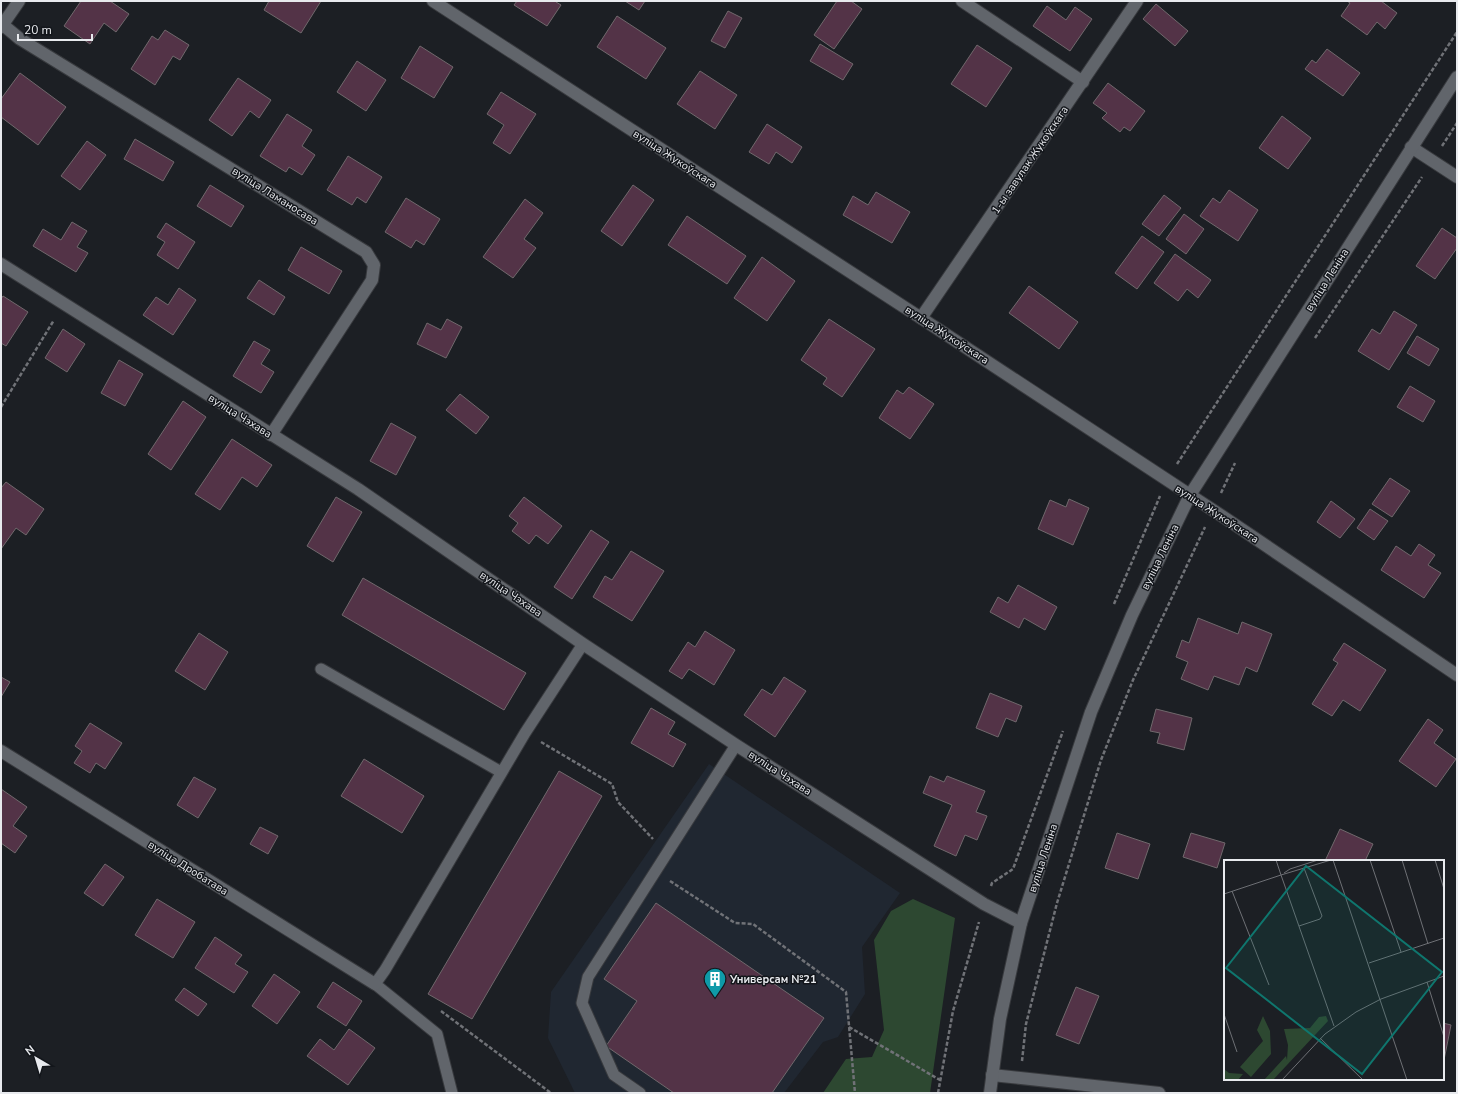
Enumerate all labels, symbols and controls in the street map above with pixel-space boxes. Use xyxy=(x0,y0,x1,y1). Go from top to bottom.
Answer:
scale bar xyxy=(18,16,92,42)
text: 20 m xyxy=(24,22,52,38)
street label: 1-ы завулак Жукоўскага xyxy=(988,103,1072,217)
street label: вуліца Жукоўскага xyxy=(630,126,720,192)
street label: вуліца Ламаносава xyxy=(229,163,321,229)
street label: вуліца Леніна xyxy=(1302,246,1352,314)
street label: вуліца Жукоўскага xyxy=(902,302,992,368)
street label: вуліца Чэхава xyxy=(205,391,275,442)
street label: вуліца Жукоўскага xyxy=(1172,481,1262,547)
street label: вуліца Леніна xyxy=(1138,522,1182,592)
street label: вуліца Чэхава xyxy=(477,568,545,620)
street label: вуліца Чэхава xyxy=(746,747,814,799)
street label: вуліца Леніна xyxy=(1025,822,1061,894)
street label: вуліца Дробатава xyxy=(145,837,231,899)
inset map xyxy=(1224,860,1444,1080)
building icon: Универсам №21 xyxy=(702,966,728,999)
place label: Универсам №21 xyxy=(729,972,817,987)
north arrow xyxy=(16,1038,56,1078)
text: N xyxy=(22,1042,38,1059)

